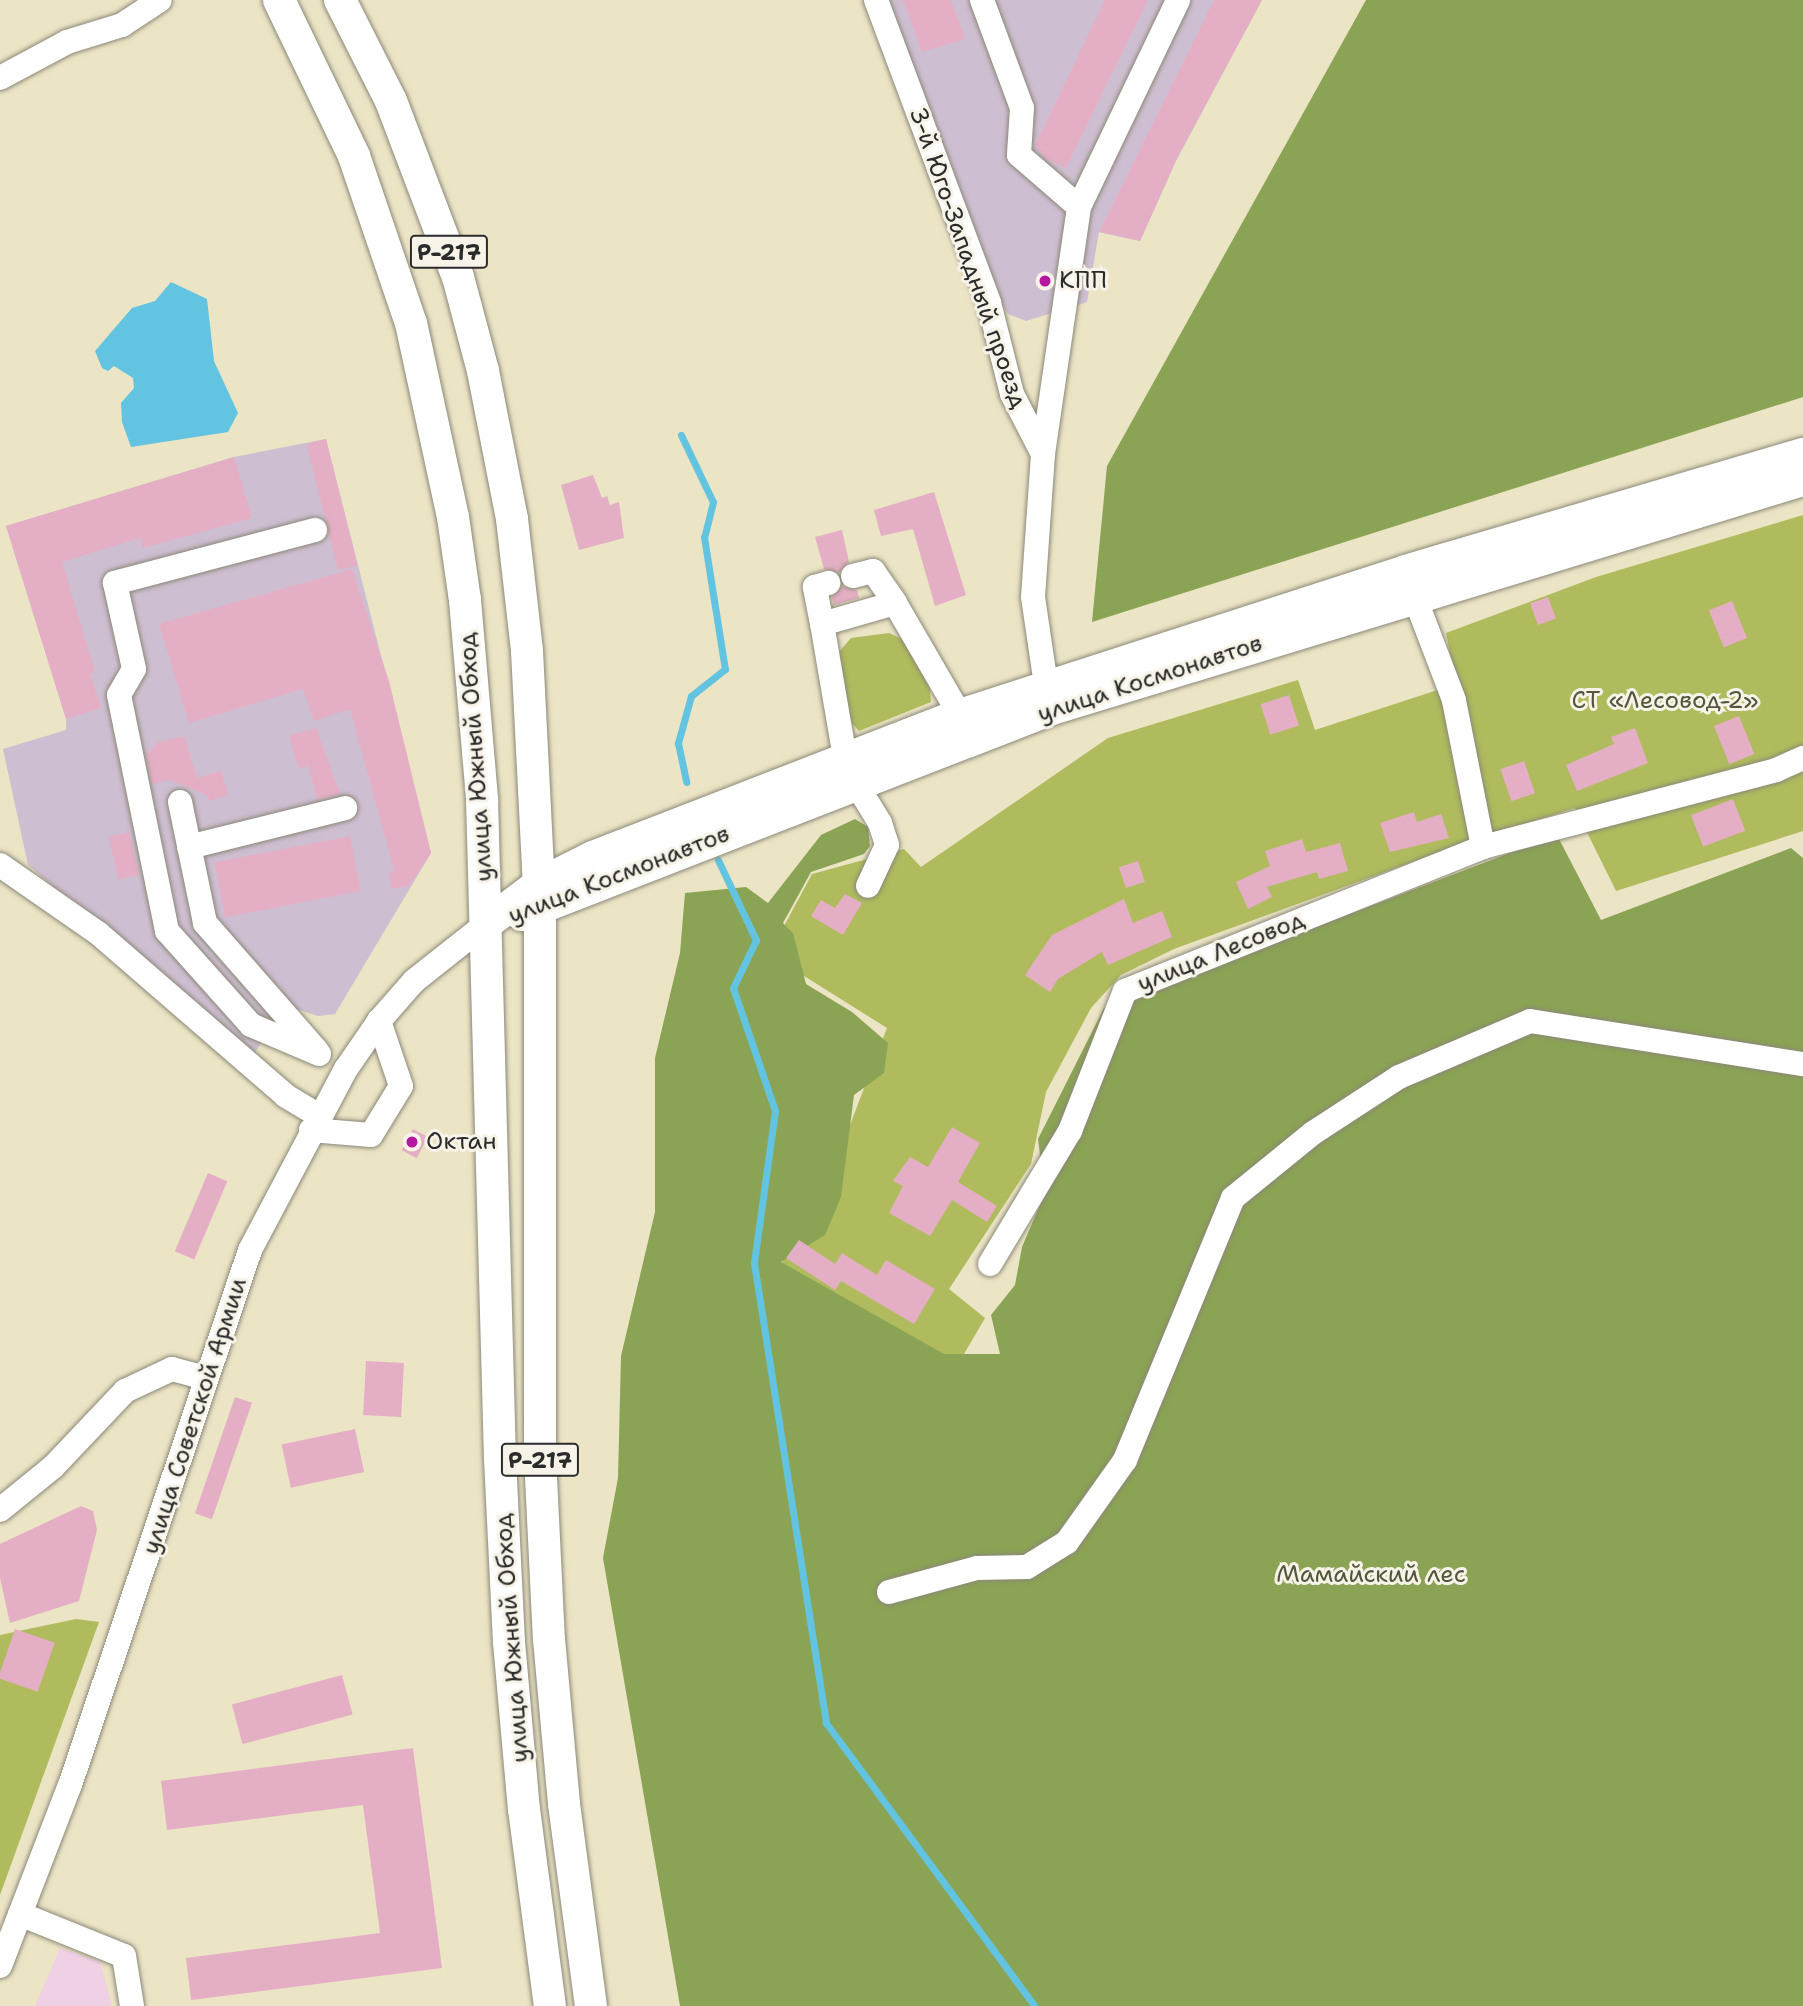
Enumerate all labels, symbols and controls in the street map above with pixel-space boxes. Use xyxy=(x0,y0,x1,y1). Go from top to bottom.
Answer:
street label: 3-й Юго-Западный проезд xyxy=(903,103,1033,413)
road number: Р-217 xyxy=(409,232,489,272)
place label: КПП xyxy=(1059,267,1107,295)
marker: КПП xyxy=(1037,273,1053,289)
street label: улица Космонавтов xyxy=(1034,629,1266,729)
street label: улица Южный Обход xyxy=(453,631,499,883)
park label: СТ «Лесовод-2» xyxy=(1571,687,1759,715)
street label: улица Космонавтов xyxy=(504,820,734,930)
street label: улица Лесовод xyxy=(1133,905,1309,999)
place label: Октан xyxy=(426,1128,496,1156)
marker: Октан xyxy=(404,1134,420,1150)
street label: улица Советской Армии xyxy=(137,1274,253,1558)
road number: Р-217 xyxy=(500,1441,580,1480)
street label: улица Южный Обход xyxy=(489,1512,535,1764)
park label: Мамайский лес xyxy=(1276,1561,1466,1589)

